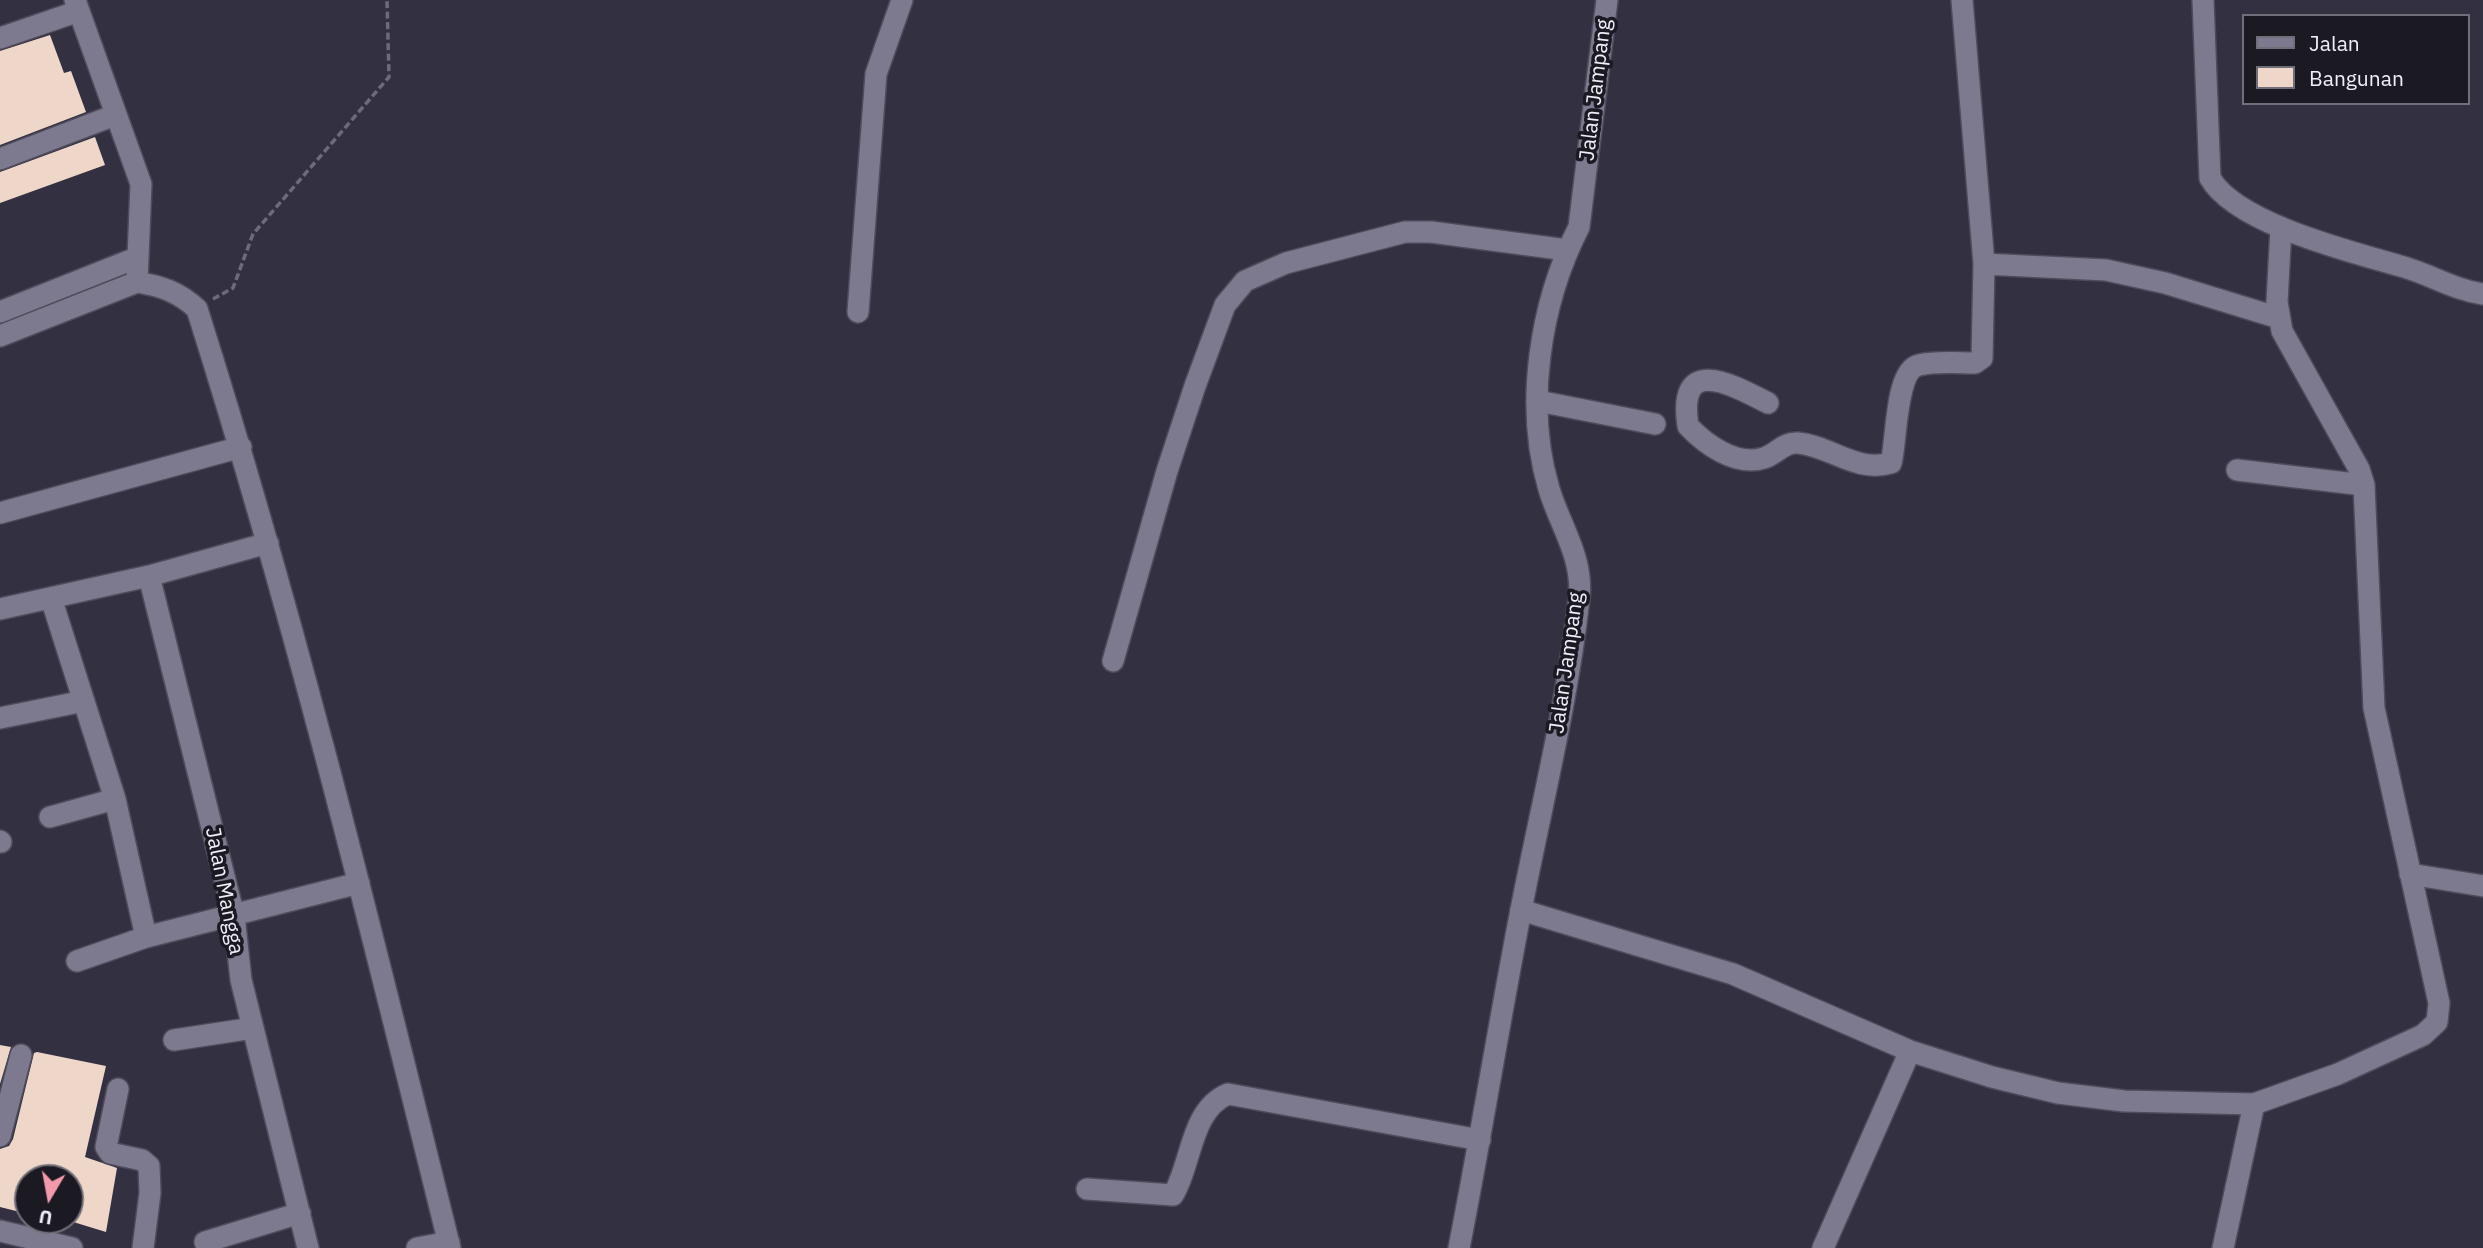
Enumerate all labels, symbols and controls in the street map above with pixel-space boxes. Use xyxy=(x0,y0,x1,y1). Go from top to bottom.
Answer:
legend xyxy=(2242,14,2469,105)
street label: Jalan Jampang xyxy=(1575,18,1617,162)
text: Jalan xyxy=(2309,29,2360,57)
text: Bangunan xyxy=(2309,64,2404,92)
street label: Jalan Jampang xyxy=(1545,591,1589,735)
street label: Jalan Mangga xyxy=(199,825,249,957)
north arrow xyxy=(14,1164,84,1234)
text: U xyxy=(37,1205,54,1231)

